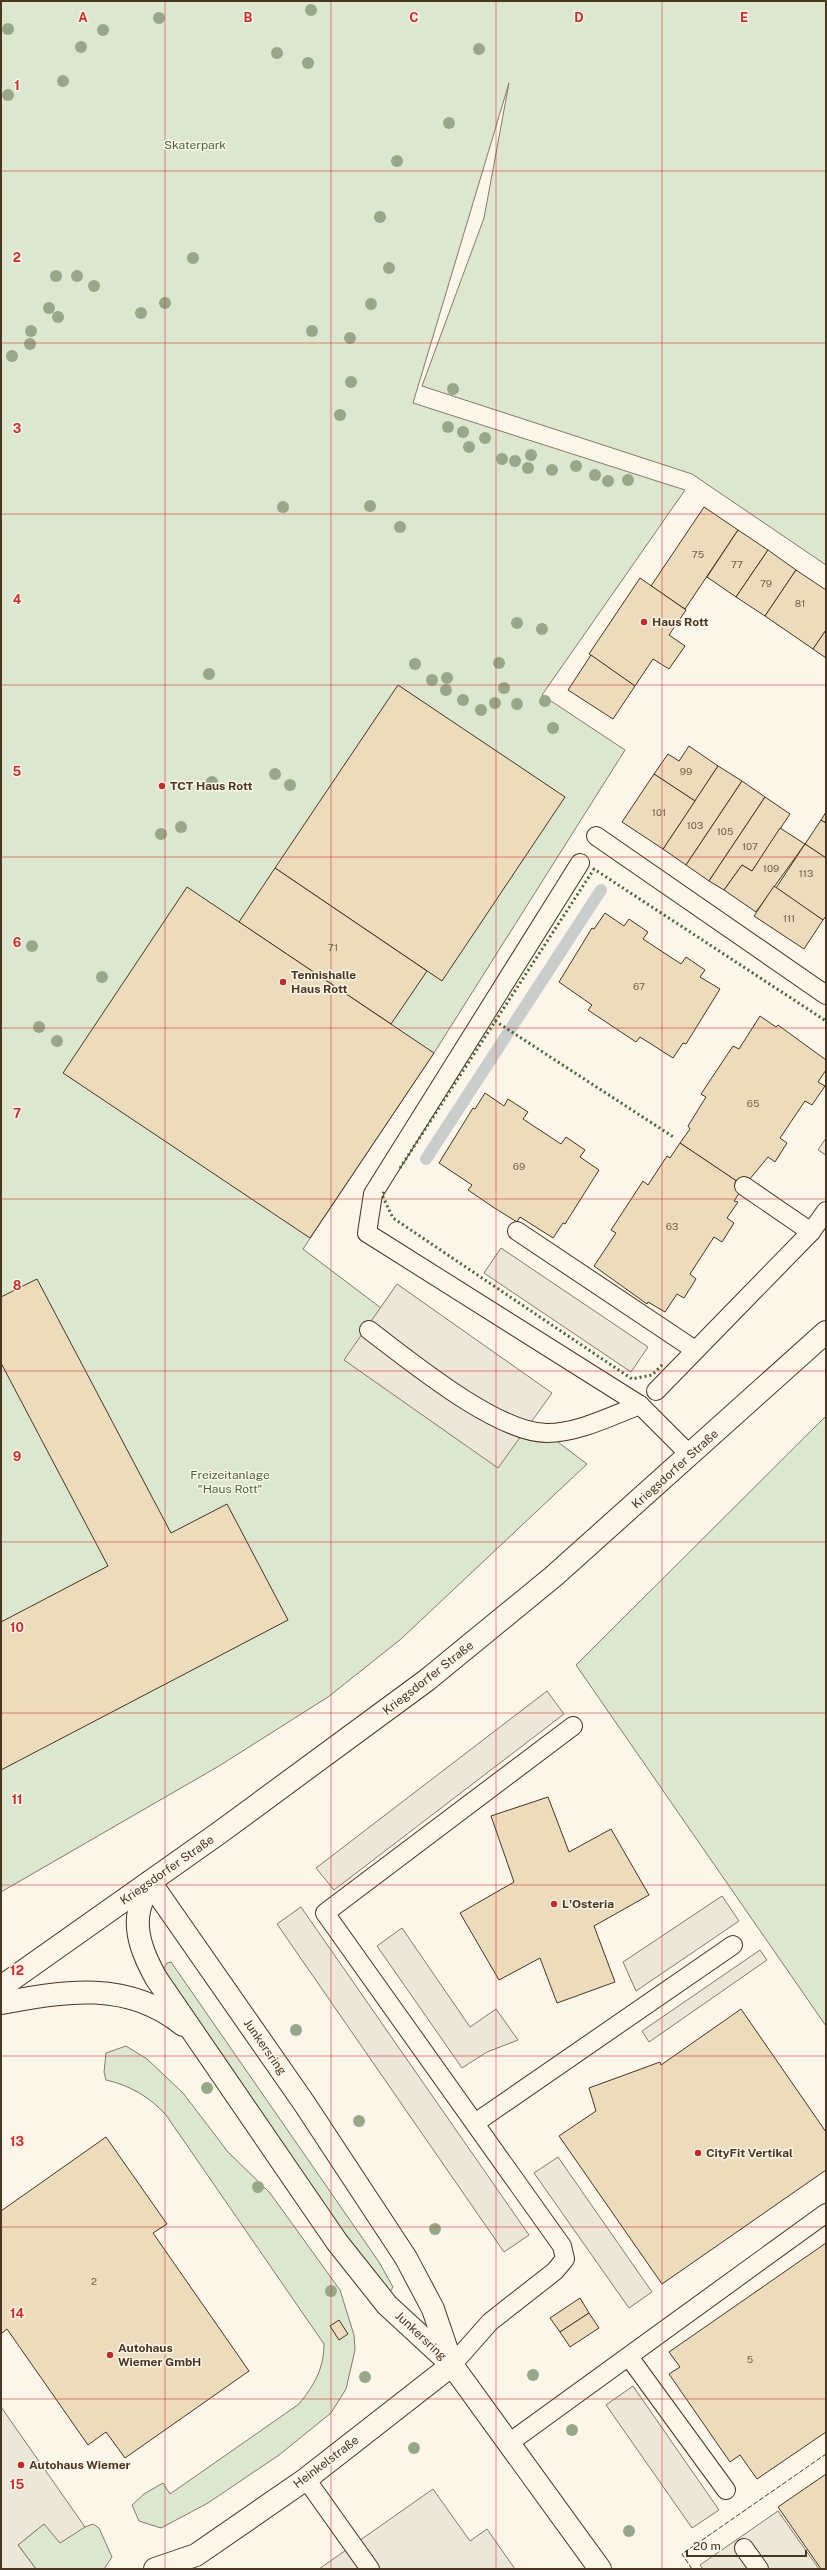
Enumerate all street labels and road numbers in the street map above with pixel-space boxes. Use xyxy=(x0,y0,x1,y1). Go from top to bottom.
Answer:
street label: Kriegsdorfer Straße xyxy=(629,1426,721,1511)
street label: Kriegsdorfer Straße xyxy=(380,1638,476,1718)
street label: Kriegsdorfer Straße xyxy=(117,1832,217,1908)
street label: Junkersring xyxy=(241,2016,289,2078)
street label: Junkersring xyxy=(393,2309,449,2363)
street label: Heinkelstraße xyxy=(291,2433,362,2491)

